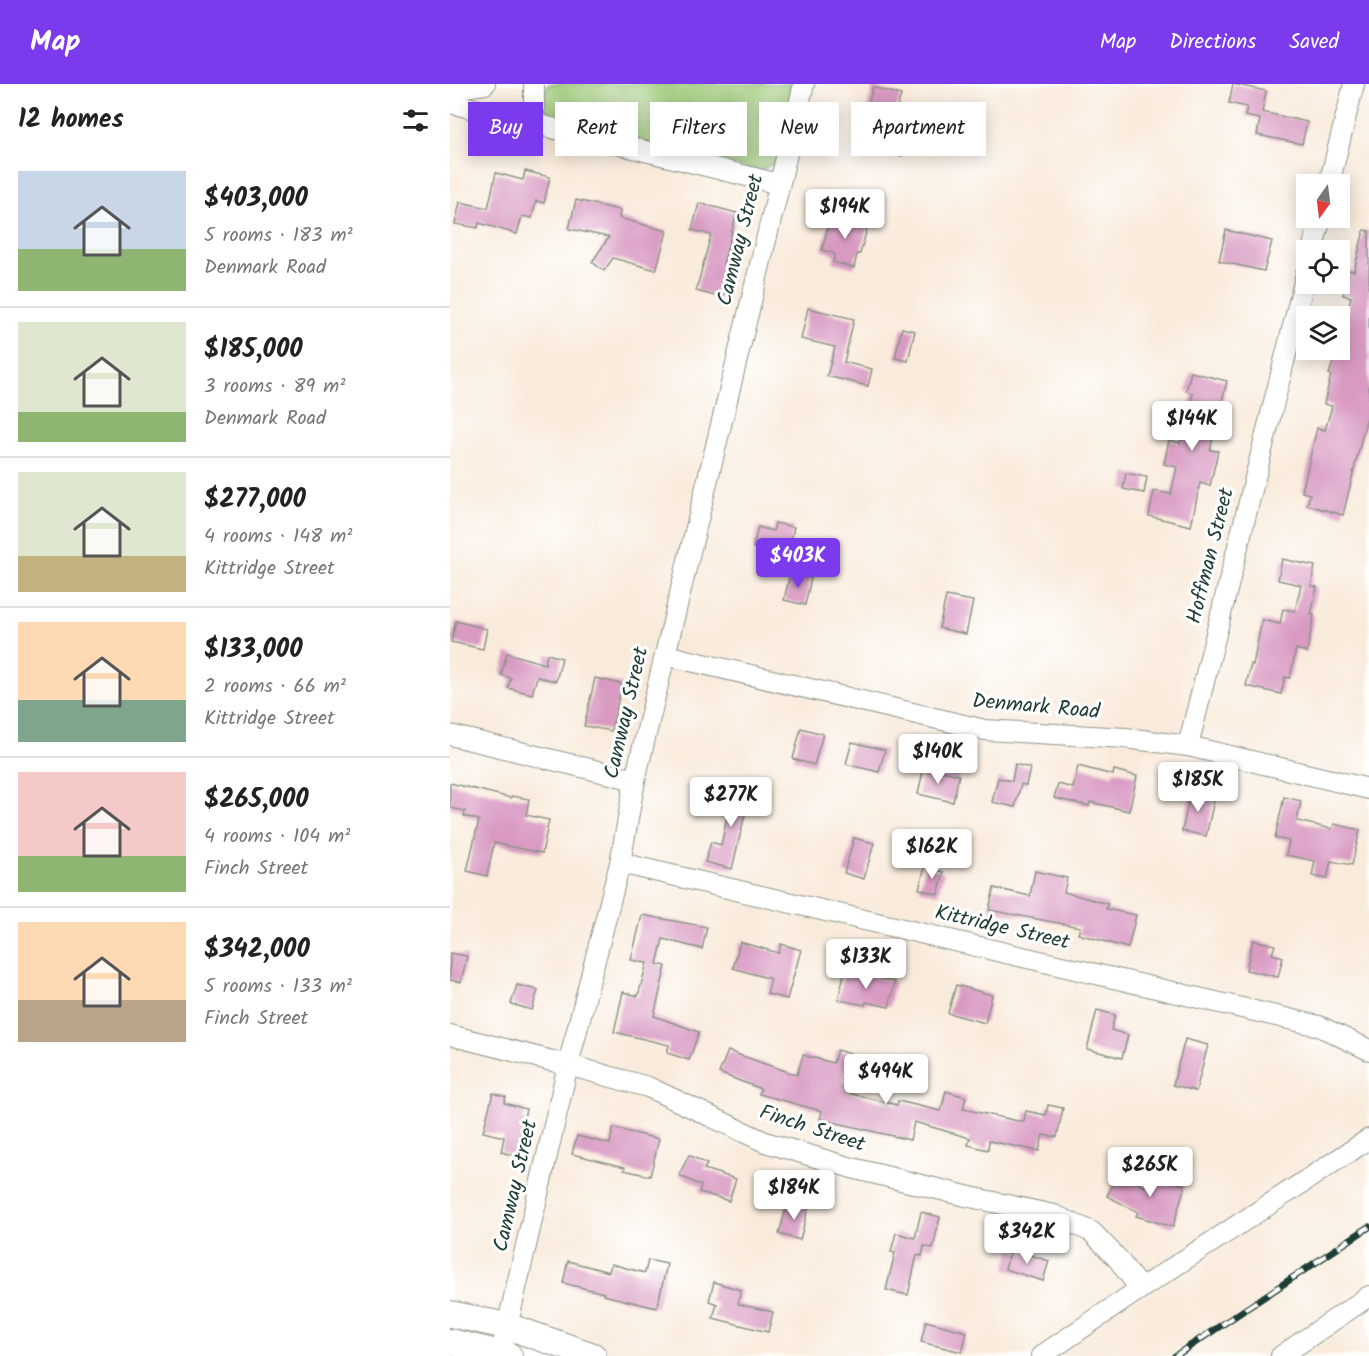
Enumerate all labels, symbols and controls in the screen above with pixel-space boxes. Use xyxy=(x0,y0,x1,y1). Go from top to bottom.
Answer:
text: Map xyxy=(30,20,81,65)
text: Map xyxy=(1100,26,1136,59)
text: Directions xyxy=(1169,26,1256,59)
text: Saved xyxy=(1289,26,1339,59)
text: 12 homes xyxy=(18,99,124,141)
chip: Buy xyxy=(468,102,543,156)
chip: Rent xyxy=(555,102,638,156)
chip: Filters xyxy=(650,102,747,156)
chip: New xyxy=(759,102,839,156)
chip: Apartment xyxy=(851,102,986,156)
icon: filters xyxy=(399,104,432,137)
street label: Camway Street xyxy=(709,170,774,309)
north arrow xyxy=(1296,174,1350,228)
map controls xyxy=(1296,174,1350,360)
text: $403,000 xyxy=(204,178,308,220)
pin: $194K xyxy=(803,189,887,240)
text: $194K xyxy=(820,192,870,224)
icon: home xyxy=(66,195,138,267)
text: 5 rooms · 183 m² xyxy=(204,220,353,252)
button: locate xyxy=(1296,240,1350,294)
text: Denmark Road xyxy=(204,252,326,284)
button: layers xyxy=(1296,306,1350,360)
text: $185,000 xyxy=(204,329,303,371)
icon: home xyxy=(66,346,138,418)
text: 3 rooms · 89 m² xyxy=(204,371,345,403)
pin: $144K xyxy=(1150,401,1234,452)
text: Denmark Road xyxy=(204,403,326,435)
text: $144K xyxy=(1166,404,1218,436)
text: $277,000 xyxy=(204,479,306,521)
street label: Hoffman Street xyxy=(1178,484,1244,627)
icon: home xyxy=(66,496,138,568)
text: 4 rooms · 148 m² xyxy=(204,521,352,553)
pin: $403K xyxy=(756,538,840,589)
text: $403K xyxy=(770,541,826,573)
text: Kittridge Street xyxy=(204,553,335,585)
text: $133,000 xyxy=(204,629,303,671)
street label: Camway Street xyxy=(596,643,658,782)
icon: home xyxy=(66,646,138,718)
text: 2 rooms · 66 m² xyxy=(204,671,346,703)
street label: Denmark Road xyxy=(971,685,1102,729)
text: Kittridge Street xyxy=(204,703,335,735)
pin: $140K xyxy=(896,734,980,785)
text: $140K xyxy=(912,737,964,769)
pin: $185K xyxy=(1156,762,1240,813)
text: $185K xyxy=(1172,765,1224,797)
pin: $277K xyxy=(689,777,773,828)
text: $265,000 xyxy=(204,779,309,821)
text: $277K xyxy=(704,780,758,812)
icon: home xyxy=(66,796,138,868)
text: 4 rooms · 104 m² xyxy=(204,821,350,853)
pin: $162K xyxy=(890,829,974,880)
text: $162K xyxy=(906,832,958,864)
text: Finch Street xyxy=(204,853,308,885)
street label: Kittridge Street xyxy=(931,896,1073,960)
text: $342,000 xyxy=(204,929,310,971)
pin: $133K xyxy=(824,939,908,990)
text: $133K xyxy=(840,942,892,974)
icon: home xyxy=(66,946,138,1018)
text: 5 rooms · 133 m² xyxy=(204,971,352,1003)
text: Finch Street xyxy=(204,1003,308,1035)
pin: $494K xyxy=(844,1054,928,1105)
text: $494K xyxy=(858,1057,914,1089)
street label: Finch Street xyxy=(755,1096,870,1162)
street label: Camway Street xyxy=(485,1116,547,1255)
pin: $265K xyxy=(1108,1147,1192,1198)
text: $265K xyxy=(1122,1150,1178,1182)
pin: $184K xyxy=(752,1170,836,1221)
text: $184K xyxy=(768,1173,820,1205)
pin: $342K xyxy=(985,1214,1069,1265)
text: $342K xyxy=(998,1217,1056,1249)

